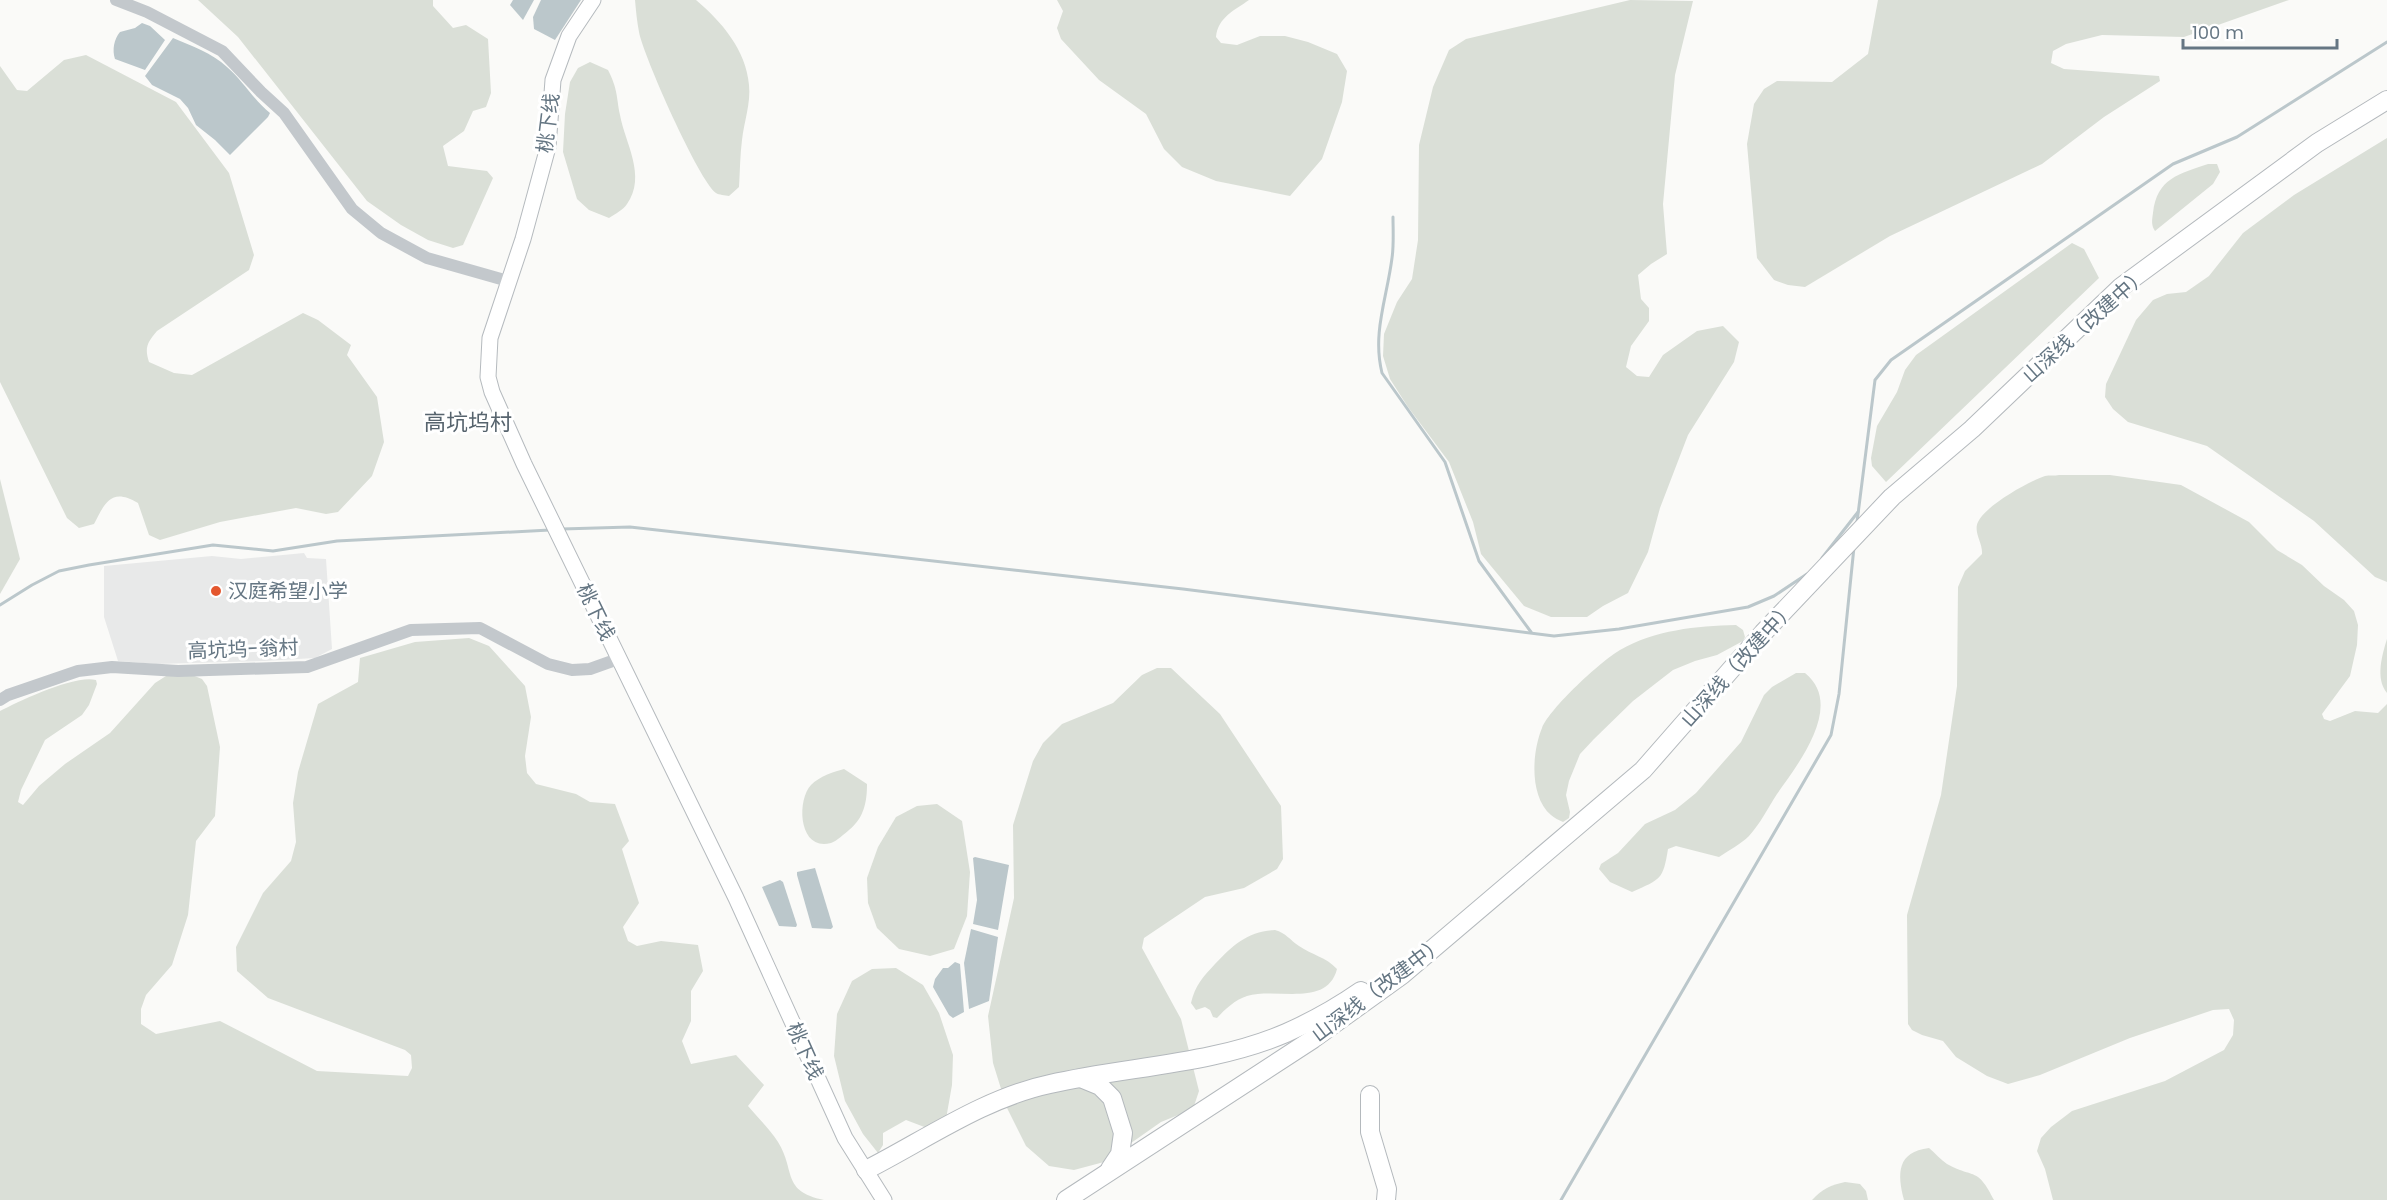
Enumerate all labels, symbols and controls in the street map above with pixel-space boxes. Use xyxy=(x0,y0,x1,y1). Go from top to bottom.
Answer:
scale bar xyxy=(2183,12,2338,50)
text: 100 m xyxy=(2192,20,2244,45)
street label: 桃下线 xyxy=(530,92,566,154)
street label: 山深线（改建中） xyxy=(2016,261,2154,389)
district label: 高坑坞村 xyxy=(424,407,512,438)
place label: 汉庭希望小学 xyxy=(228,577,348,605)
street label: 桃下线 xyxy=(570,579,622,645)
marker: 汉庭希望小学 xyxy=(209,584,223,598)
street label: 山深线（改建中） xyxy=(1674,595,1802,733)
street label: 高坑坞-翁村 xyxy=(187,633,299,665)
street label: 山深线（改建中） xyxy=(1306,930,1450,1048)
street label: 桃下线 xyxy=(780,1018,830,1084)

